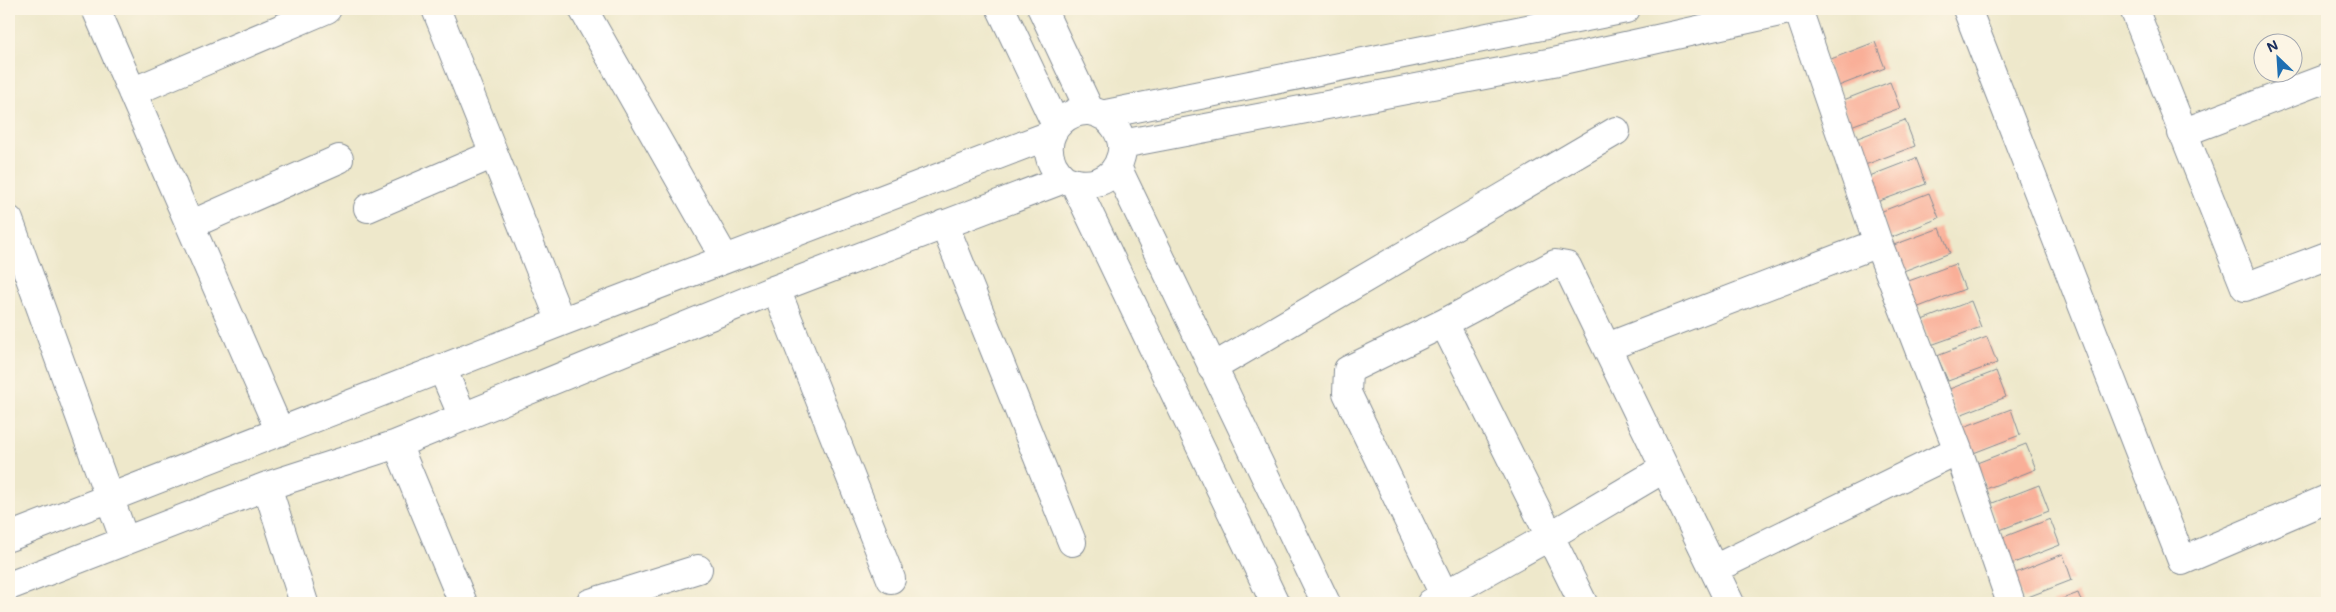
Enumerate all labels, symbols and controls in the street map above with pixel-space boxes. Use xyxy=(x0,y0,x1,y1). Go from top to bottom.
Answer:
north arrow xyxy=(2254,32,2304,82)
text: N xyxy=(2263,35,2281,57)

